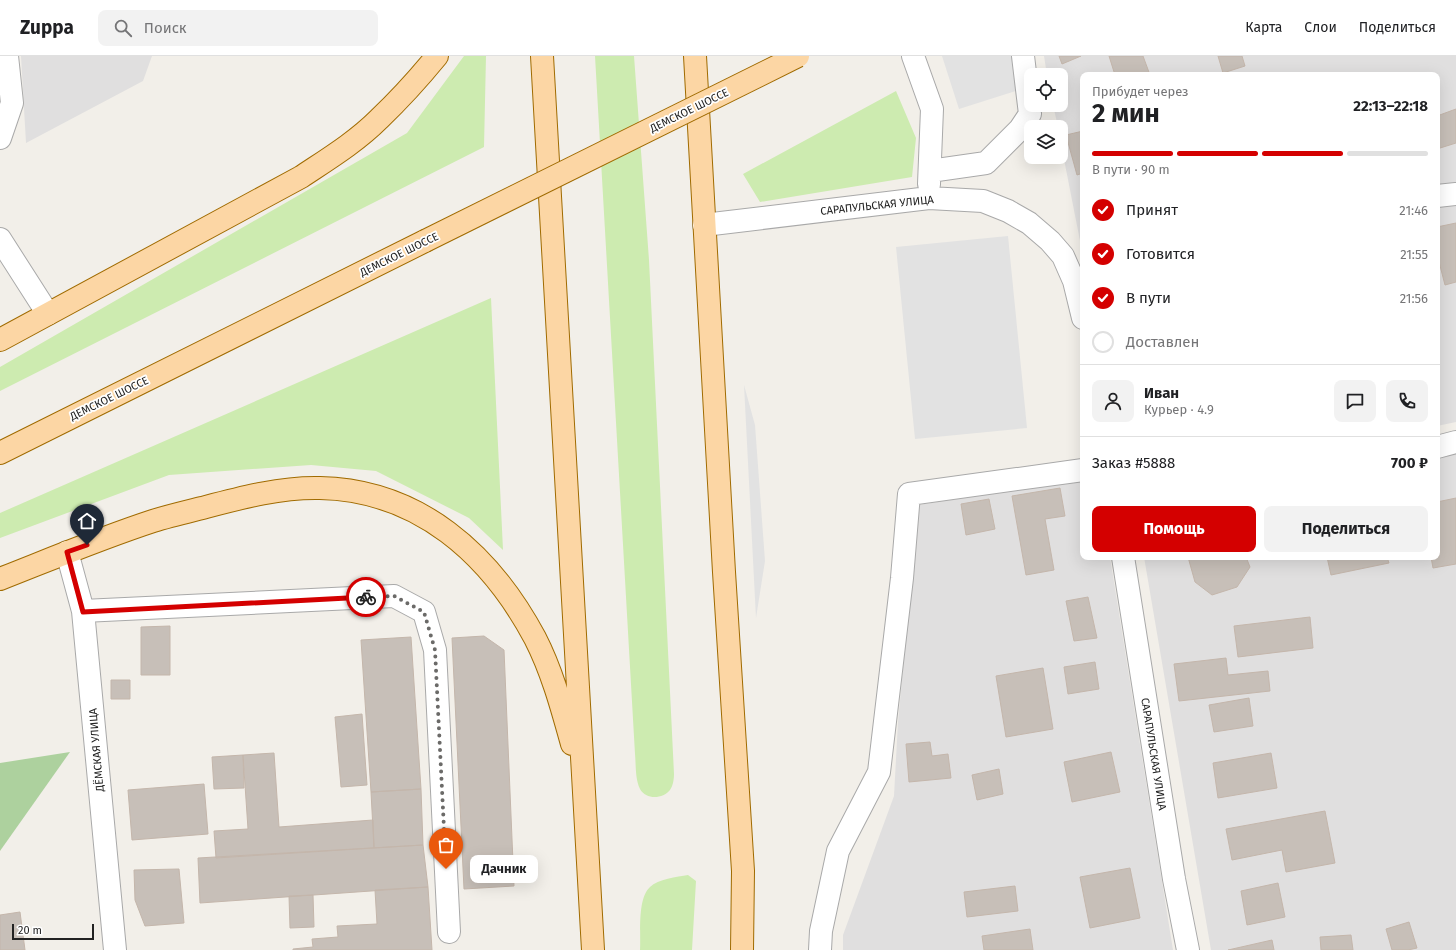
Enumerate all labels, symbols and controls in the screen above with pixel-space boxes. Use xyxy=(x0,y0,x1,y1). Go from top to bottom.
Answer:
search box xyxy=(98,10,378,46)
text: Zuppa xyxy=(20,16,74,39)
icon: search xyxy=(112,17,134,39)
text: Поиск xyxy=(144,19,187,37)
text: Карта xyxy=(1245,19,1282,36)
text: Слои xyxy=(1304,19,1337,36)
text: Поделиться xyxy=(1359,19,1436,36)
map controls xyxy=(1024,68,1068,164)
button: locate xyxy=(1024,68,1068,112)
text: Прибудет через xyxy=(1092,84,1189,99)
street label: ДЕМСКОЕ ШОССЕ xyxy=(647,86,731,136)
text: 22:13–22:18 xyxy=(1353,97,1428,115)
text: 2 мин xyxy=(1092,98,1160,129)
button: layers xyxy=(1024,120,1068,164)
text: В пути · 90 m xyxy=(1092,162,1170,177)
street label: САРАПУЛЬСКАЯ УЛИЦА xyxy=(820,193,935,218)
icon: check xyxy=(1092,199,1114,221)
text: Принят xyxy=(1126,201,1178,219)
text: 21:46 xyxy=(1399,203,1428,218)
street label: ДЕМСКОЕ ШОССЕ xyxy=(357,230,441,280)
icon: check xyxy=(1092,243,1114,265)
text: Готовится xyxy=(1126,245,1195,263)
text: 21:55 xyxy=(1400,247,1428,262)
icon: check xyxy=(1092,287,1114,309)
text: В пути xyxy=(1126,289,1171,307)
text: 21:56 xyxy=(1400,291,1428,306)
text: Доставлен xyxy=(1126,333,1199,351)
street label: ДЕМСКОЕ ШОССЕ xyxy=(67,374,151,424)
button: person xyxy=(1092,380,1134,422)
button: chat xyxy=(1334,380,1376,422)
button: phone xyxy=(1386,380,1428,422)
text: Иван xyxy=(1144,384,1179,402)
text: Курьер · 4.9 xyxy=(1144,402,1214,417)
text: Заказ #5888 xyxy=(1092,454,1175,472)
text: 700 ₽ xyxy=(1391,454,1428,472)
pin xyxy=(70,504,104,545)
button: Помощь xyxy=(1092,506,1256,552)
button: Поделиться xyxy=(1264,506,1428,552)
icon: home xyxy=(76,510,98,532)
courier xyxy=(346,577,386,617)
icon: bike xyxy=(355,586,377,608)
street label: САРАПУЛЬСКАЯ УЛИЦА xyxy=(1138,697,1169,812)
street label: ДЁМСКАЯ УЛИЦА xyxy=(85,707,107,793)
pin xyxy=(429,828,463,869)
icon: bag xyxy=(435,834,457,856)
callout: Дачник xyxy=(470,855,538,883)
text: Дачник xyxy=(482,861,526,876)
scale bar xyxy=(12,922,94,941)
text: 20 m xyxy=(18,924,42,937)

